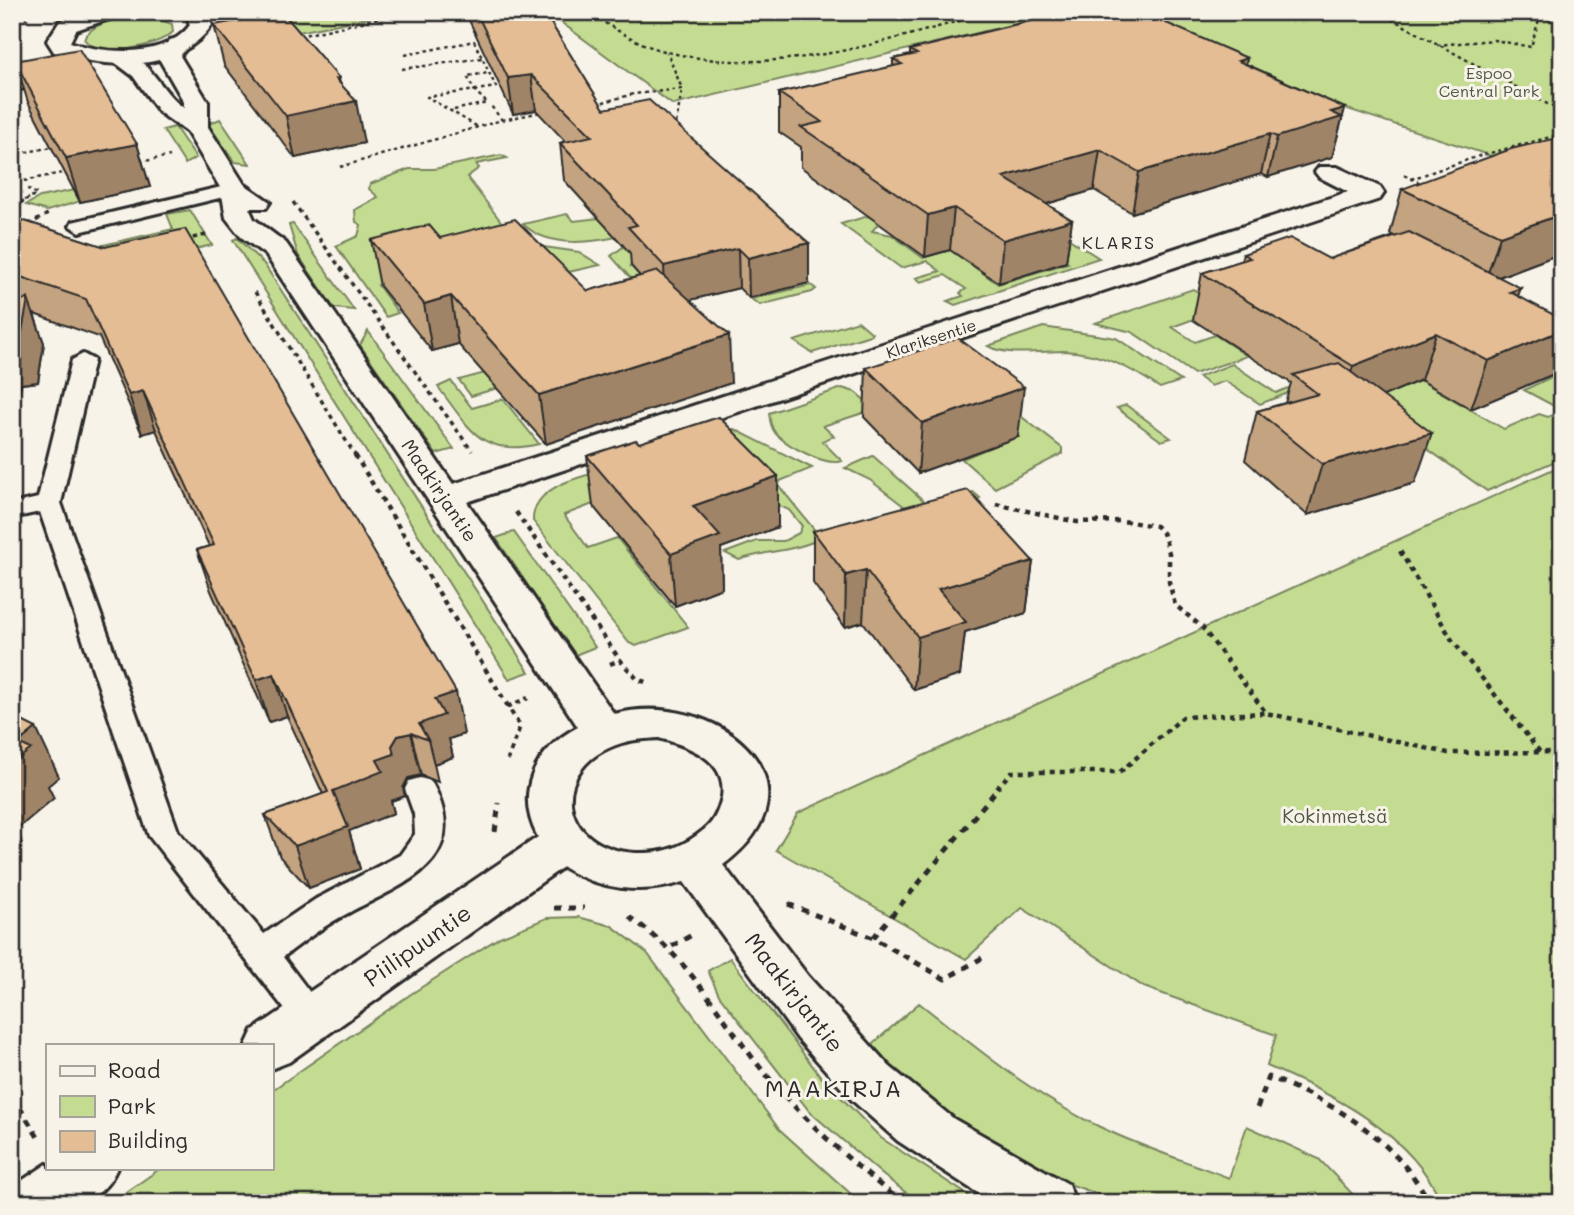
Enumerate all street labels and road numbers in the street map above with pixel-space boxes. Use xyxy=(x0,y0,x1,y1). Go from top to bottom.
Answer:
street label: Klariksentie xyxy=(883,314,979,362)
street label: Maakirjantie xyxy=(396,434,484,546)
street label: Piilipuuntie xyxy=(357,897,477,993)
street label: Maakirjantie xyxy=(739,926,851,1058)

